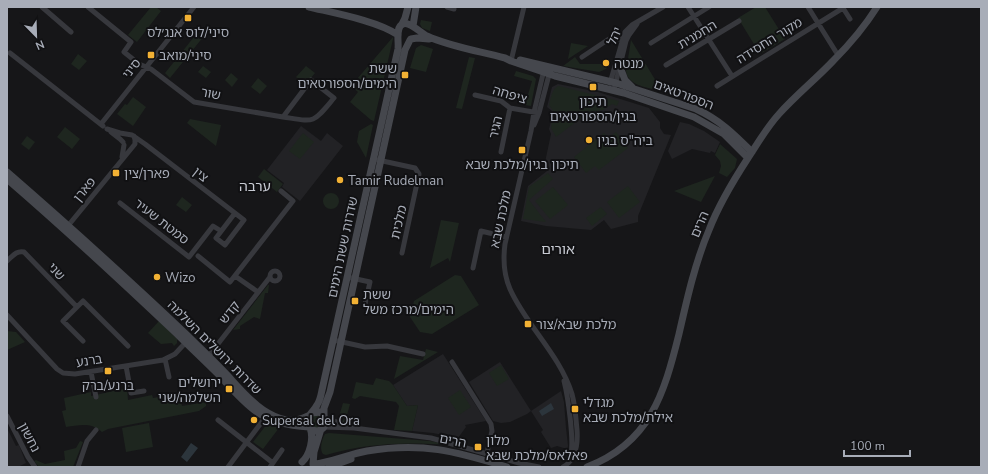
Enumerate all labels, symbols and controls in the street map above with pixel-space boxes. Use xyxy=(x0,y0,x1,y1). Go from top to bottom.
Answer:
marker: סיני/לוס אנג׳לס xyxy=(183,13,193,23)
street label: מקור החסידה xyxy=(733,13,806,68)
north arrow xyxy=(16,16,56,56)
street label: החמנית xyxy=(675,16,720,54)
place label: סיני/לוס אנג׳לס xyxy=(147,24,229,42)
street label: יהל xyxy=(603,24,627,49)
text: N xyxy=(33,36,46,53)
place label: סיני/מואב xyxy=(159,47,212,65)
marker: סיני/מואב xyxy=(146,50,156,60)
street label: סיני xyxy=(118,55,145,82)
place label: מנטה xyxy=(614,55,644,73)
marker: מנטה xyxy=(601,58,611,68)
place label: ששת הימים/הספורטאים xyxy=(298,60,397,93)
marker: ששת הימים/הספורטאים xyxy=(400,70,410,80)
street label: הספורטאים xyxy=(651,75,716,115)
street label: ציפחה xyxy=(490,81,529,109)
marker: תיכון בגין/הספורטאים xyxy=(588,82,598,92)
street label: שור xyxy=(199,83,222,105)
place label: תיכון בגין/הספורטאים xyxy=(550,93,636,126)
street label: הגיר xyxy=(485,114,507,140)
place label: ביה"ס בגין xyxy=(597,132,653,150)
marker: ביה"ס בגין xyxy=(584,135,594,145)
marker: תיכון בגין/מלכת שבא xyxy=(517,145,527,155)
place label: תיכון בגין/מלכת שבא xyxy=(465,156,579,174)
street label: צין xyxy=(189,163,212,187)
place label: פארן/צין xyxy=(124,165,170,183)
marker: פארן/צין xyxy=(111,168,121,178)
place label: Tamir Rudelman xyxy=(348,172,444,190)
street label: פארן xyxy=(69,173,100,206)
marker: Tamir Rudelman xyxy=(335,175,345,185)
district label: ערבה xyxy=(239,177,271,196)
street label: מלכת שבא xyxy=(486,188,516,250)
street label: סמטת שעיר xyxy=(130,195,193,249)
street label: שדרות ששת הימים xyxy=(323,195,362,299)
street label: מלכית xyxy=(386,203,412,241)
street label: הרים xyxy=(686,208,714,240)
district label: אורים xyxy=(541,240,575,259)
street label: שני xyxy=(44,259,69,284)
place label: Wizo xyxy=(165,269,195,287)
marker: Wizo xyxy=(152,272,162,282)
place label: ששת הימים/מרכז משל xyxy=(363,286,454,319)
marker: ששת הימים/מרכז משל xyxy=(350,296,360,306)
street label: שדרות ירושלים השלמה xyxy=(163,297,265,399)
street label: קדש xyxy=(215,297,244,328)
place label: מלכת שבא/צור xyxy=(536,316,617,334)
marker: מלכת שבא/צור xyxy=(523,319,533,329)
street label: ברנע xyxy=(75,350,104,372)
marker: ברנע/ברק xyxy=(103,366,113,376)
place label: ירושלים השלמה/שני xyxy=(158,374,221,407)
place label: ברנע/ברק xyxy=(82,377,134,395)
marker: ירושלים השלמה/שני xyxy=(224,384,234,394)
place label: מגדלי אילת/מלכת שבא xyxy=(583,394,673,427)
marker: מגדלי אילת/מלכת שבא xyxy=(570,404,580,414)
place label: Supersal del Ora xyxy=(262,412,360,430)
marker: Supersal del Ora xyxy=(249,415,259,425)
street label: נחשון xyxy=(14,419,44,455)
street label: הרים xyxy=(438,430,468,452)
place label: מלון פאלאס/מלכת שבא xyxy=(486,432,588,465)
scale bar xyxy=(844,432,910,458)
text: 100 m xyxy=(850,438,885,454)
marker: מלון פאלאס/מלכת שבא xyxy=(473,442,483,452)

